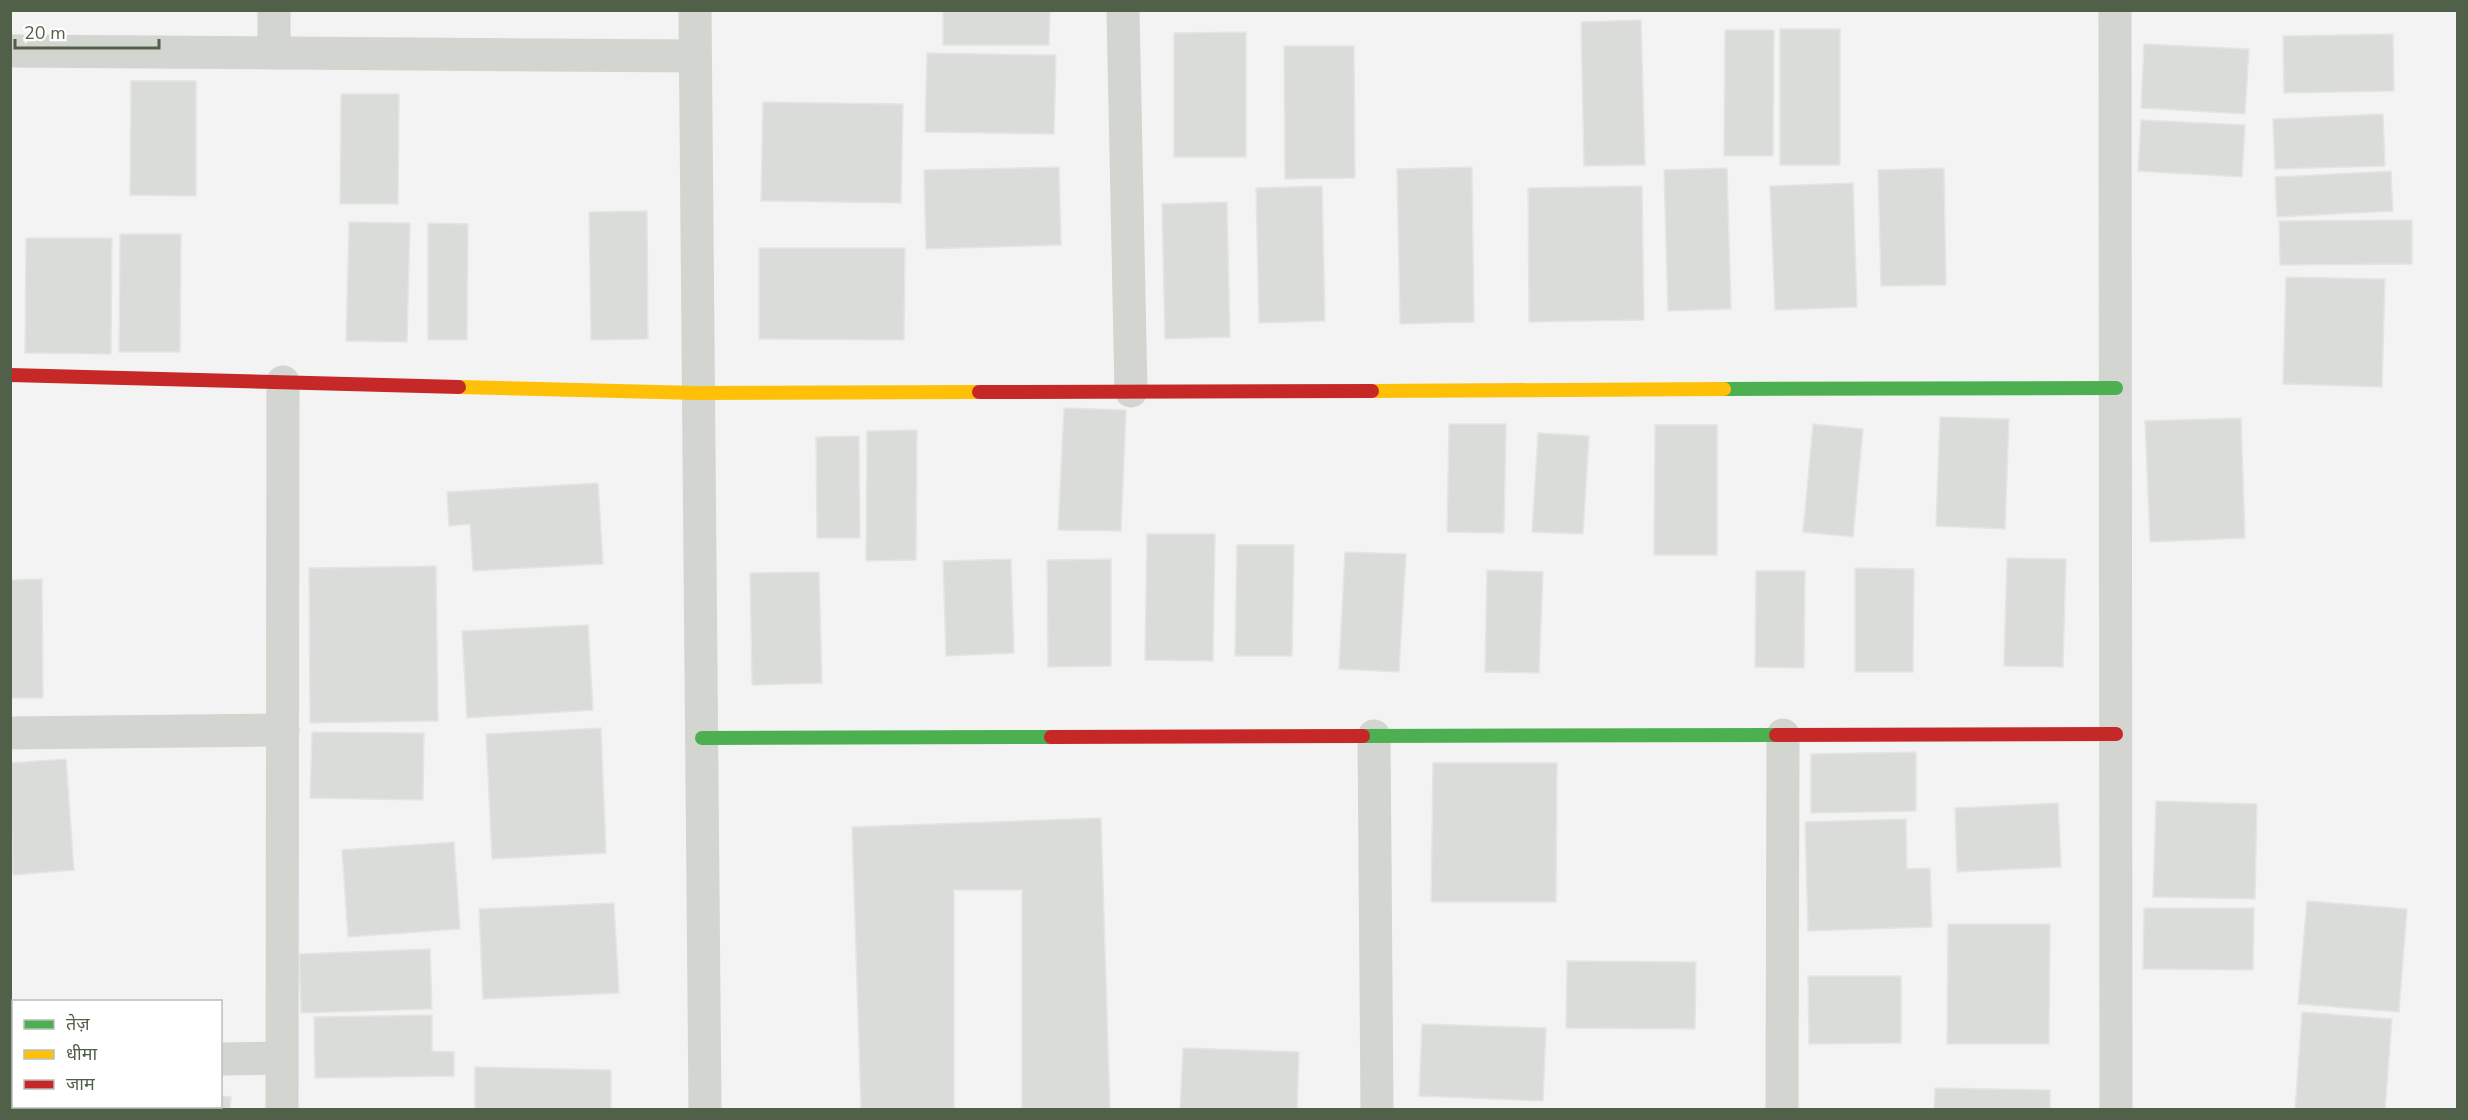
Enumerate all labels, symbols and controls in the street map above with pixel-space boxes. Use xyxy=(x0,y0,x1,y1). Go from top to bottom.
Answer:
scale bar xyxy=(15,12,159,50)
text: 20 m xyxy=(24,21,66,45)
legend xyxy=(12,1000,222,1108)
text: तेज़ xyxy=(66,1012,90,1036)
text: धीमा xyxy=(66,1042,97,1066)
text: जाम xyxy=(66,1072,96,1096)

